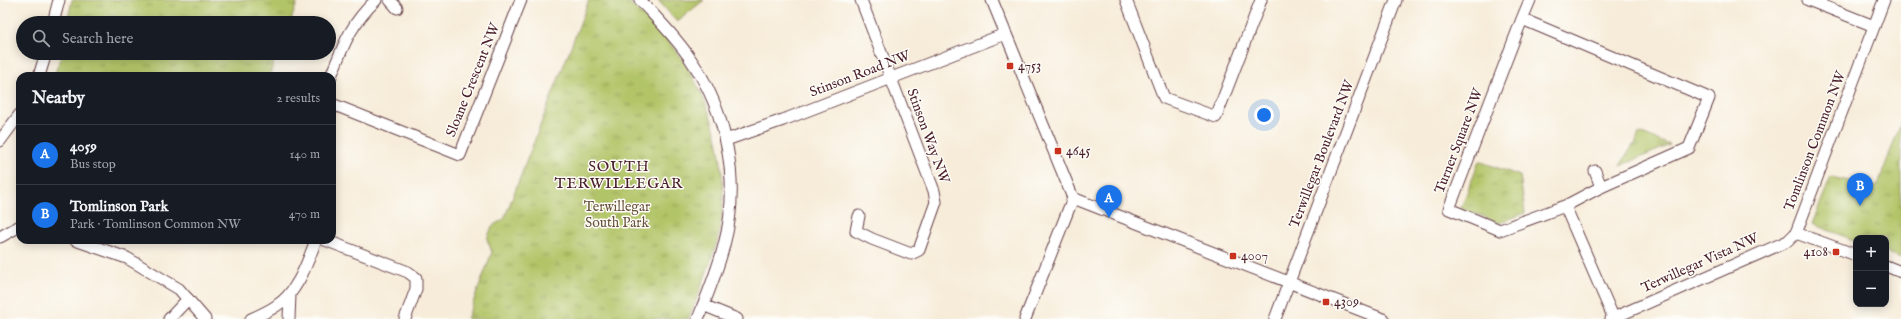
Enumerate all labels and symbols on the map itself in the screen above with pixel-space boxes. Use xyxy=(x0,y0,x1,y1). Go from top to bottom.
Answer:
street label: Sloane Crescent NW xyxy=(442,20,504,140)
street label: Stinson Road NW xyxy=(807,46,913,101)
place label: 4753 xyxy=(1018,57,1041,75)
marker: 4753 xyxy=(1005,61,1015,71)
street label: Tomlinson Common NW xyxy=(1780,68,1850,213)
street label: Terwillegar Boulevard NW xyxy=(1285,77,1359,230)
street label: Turner Square NW xyxy=(1431,85,1488,196)
street label: Stinson Way NW xyxy=(902,86,954,187)
your location xyxy=(1254,105,1274,125)
place label: 4645 xyxy=(1066,142,1091,160)
marker: 4645 xyxy=(1053,146,1063,156)
district label: SOUTH TERWILLEGAR xyxy=(555,157,683,193)
pin: B xyxy=(1847,173,1873,206)
pin: A xyxy=(1096,185,1122,218)
park label: Terwillegar South Park xyxy=(584,198,650,232)
street label: Terwillegar Vista NW xyxy=(1639,229,1762,297)
place label: 4108 xyxy=(1804,243,1828,261)
place label: 4007 xyxy=(1241,247,1268,265)
marker: 4108 xyxy=(1831,247,1841,257)
marker: 4007 xyxy=(1228,251,1238,261)
place label: 4309 xyxy=(1334,293,1359,311)
marker: 4309 xyxy=(1321,297,1331,307)

